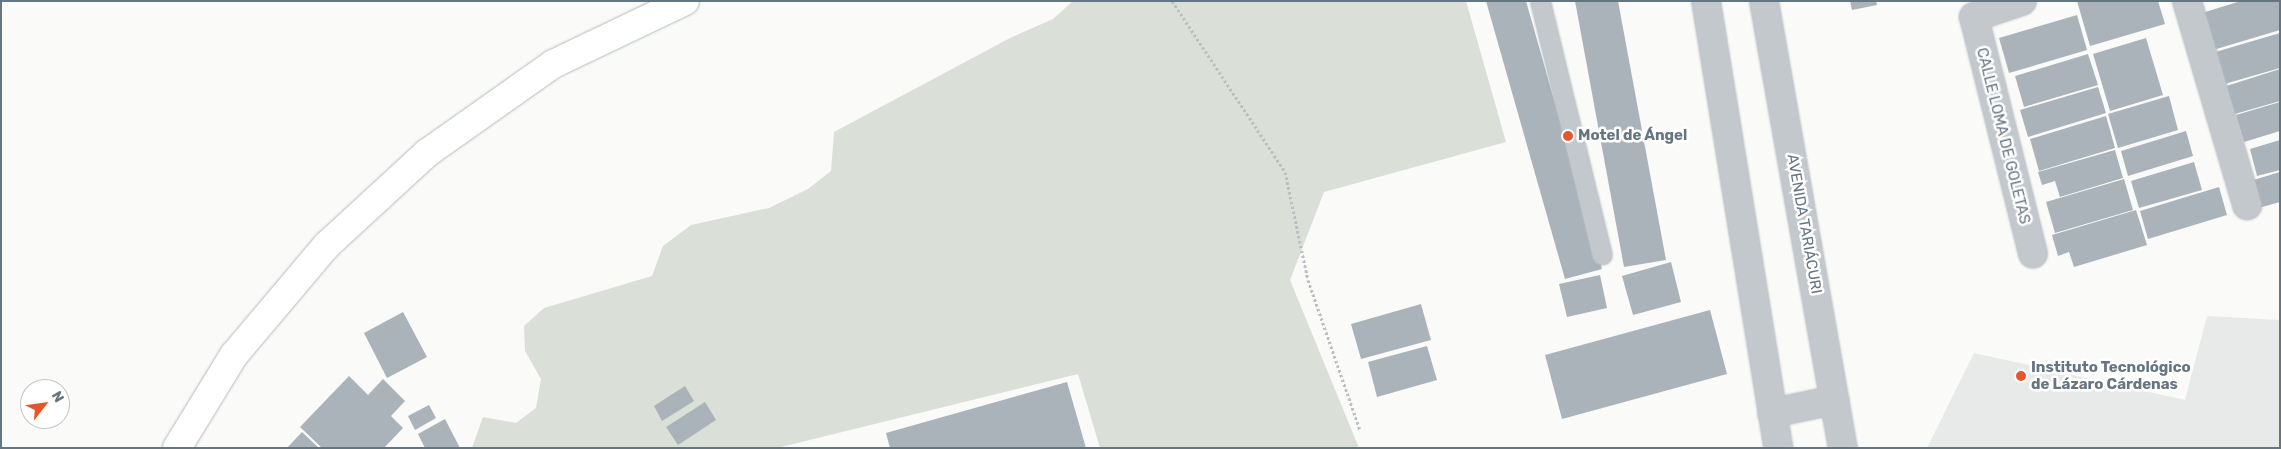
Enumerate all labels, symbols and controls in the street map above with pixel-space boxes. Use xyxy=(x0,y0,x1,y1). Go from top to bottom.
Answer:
street label: CALLE LOMA DE GOLETAS xyxy=(1972,46,2034,226)
place label: Motel de Ángel xyxy=(1578,127,1688,145)
marker: Motel de Ángel xyxy=(1562,130,1574,142)
street label: AVENIDA TARIÁCURI xyxy=(1783,152,1825,296)
place label: Instituto Tecnológico de Lázaro Cárdenas xyxy=(2031,358,2191,393)
marker: Instituto Tecnológico de Lázaro Cárdenas xyxy=(2015,370,2027,382)
north arrow xyxy=(20,379,70,429)
text: N xyxy=(48,388,67,405)

